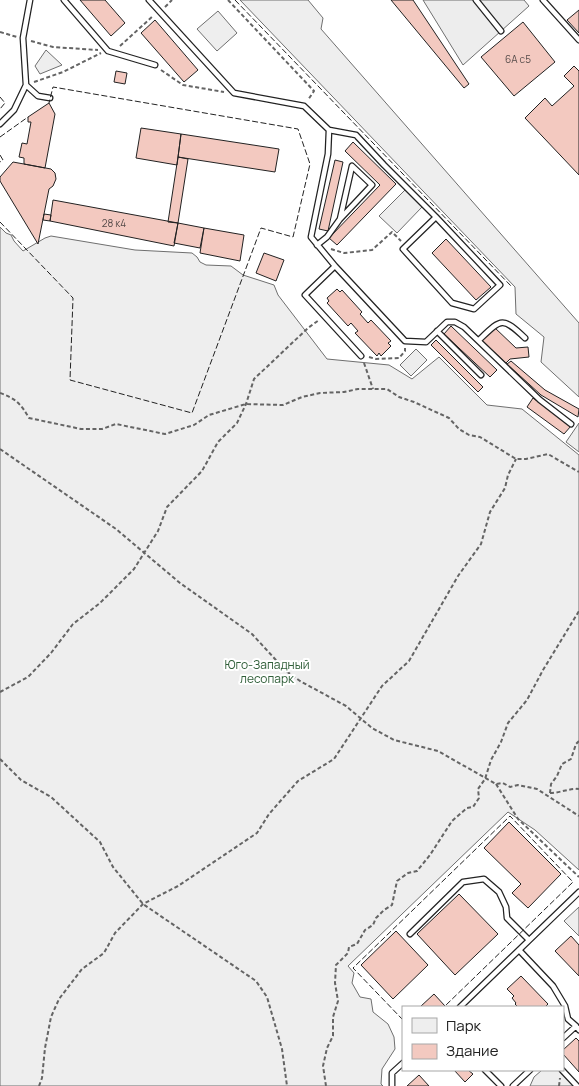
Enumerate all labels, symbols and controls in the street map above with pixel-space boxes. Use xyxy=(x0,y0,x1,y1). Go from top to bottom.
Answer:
house number: 6А с5 xyxy=(505,52,531,66)
house number: 28 к4 xyxy=(102,216,126,230)
park label: Юго-Западный лесопарк xyxy=(224,656,310,687)
legend xyxy=(402,1006,564,1071)
text: Парк xyxy=(446,1015,482,1036)
text: Здание xyxy=(446,1040,499,1061)

